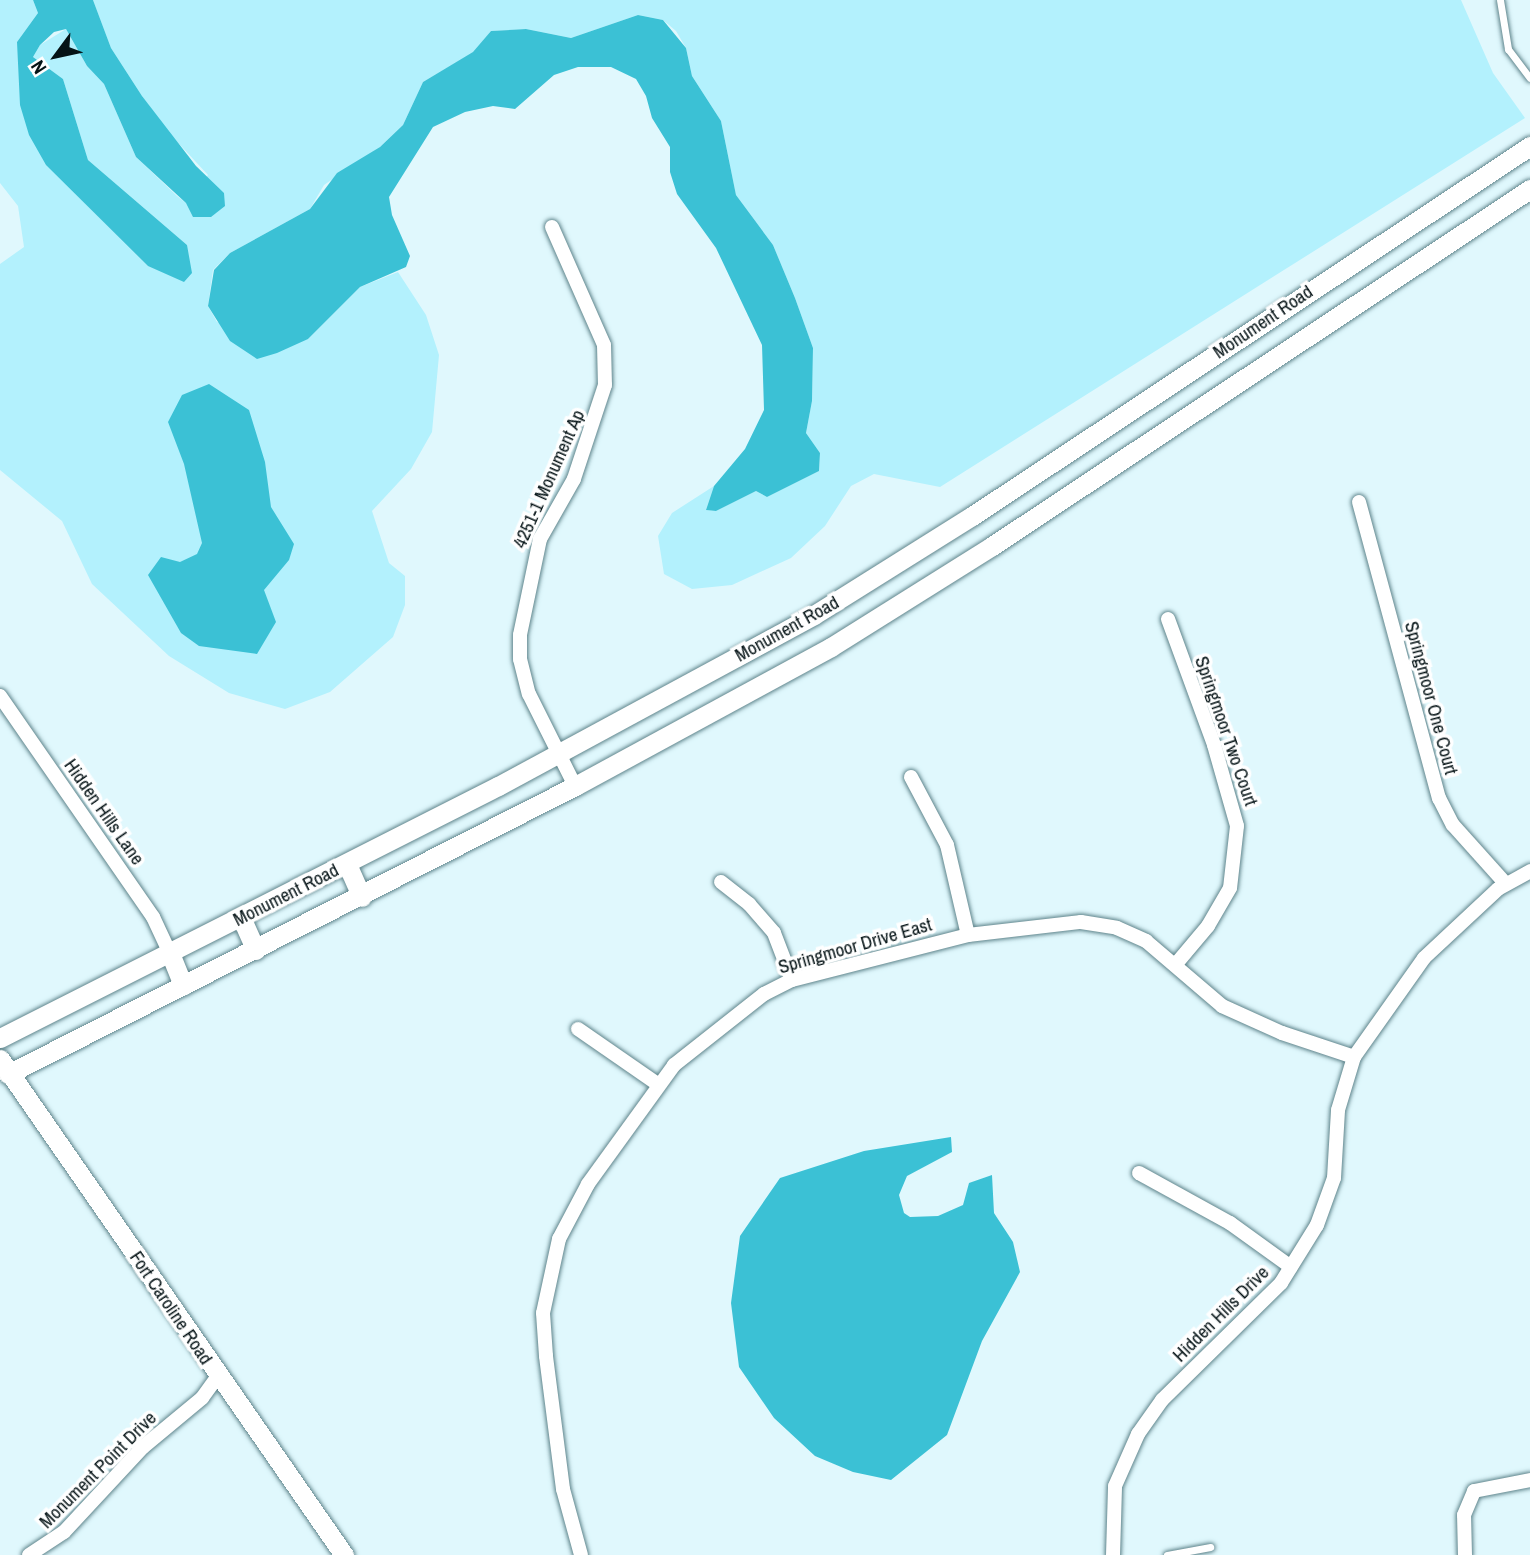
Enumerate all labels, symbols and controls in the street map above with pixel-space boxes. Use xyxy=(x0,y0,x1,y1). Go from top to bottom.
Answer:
north arrow xyxy=(21,21,91,91)
text: N xyxy=(24,56,52,79)
street label: Monument Road xyxy=(1209,280,1317,364)
street label: 4251-1 Monument Ap xyxy=(508,406,590,552)
street label: Monument Road xyxy=(731,591,843,667)
street label: Springmoor One Court xyxy=(1400,619,1462,777)
street label: Springmoor Two Court xyxy=(1190,653,1262,809)
street label: Hidden Hills Lane xyxy=(59,755,149,869)
street label: Monument Road xyxy=(230,859,342,931)
street label: Springmoor Drive East xyxy=(776,913,934,979)
street label: Fort Caroline Road xyxy=(125,1247,217,1369)
street label: Hidden Hills Drive xyxy=(1168,1261,1274,1367)
street label: Monument Point Drive xyxy=(35,1407,161,1533)

